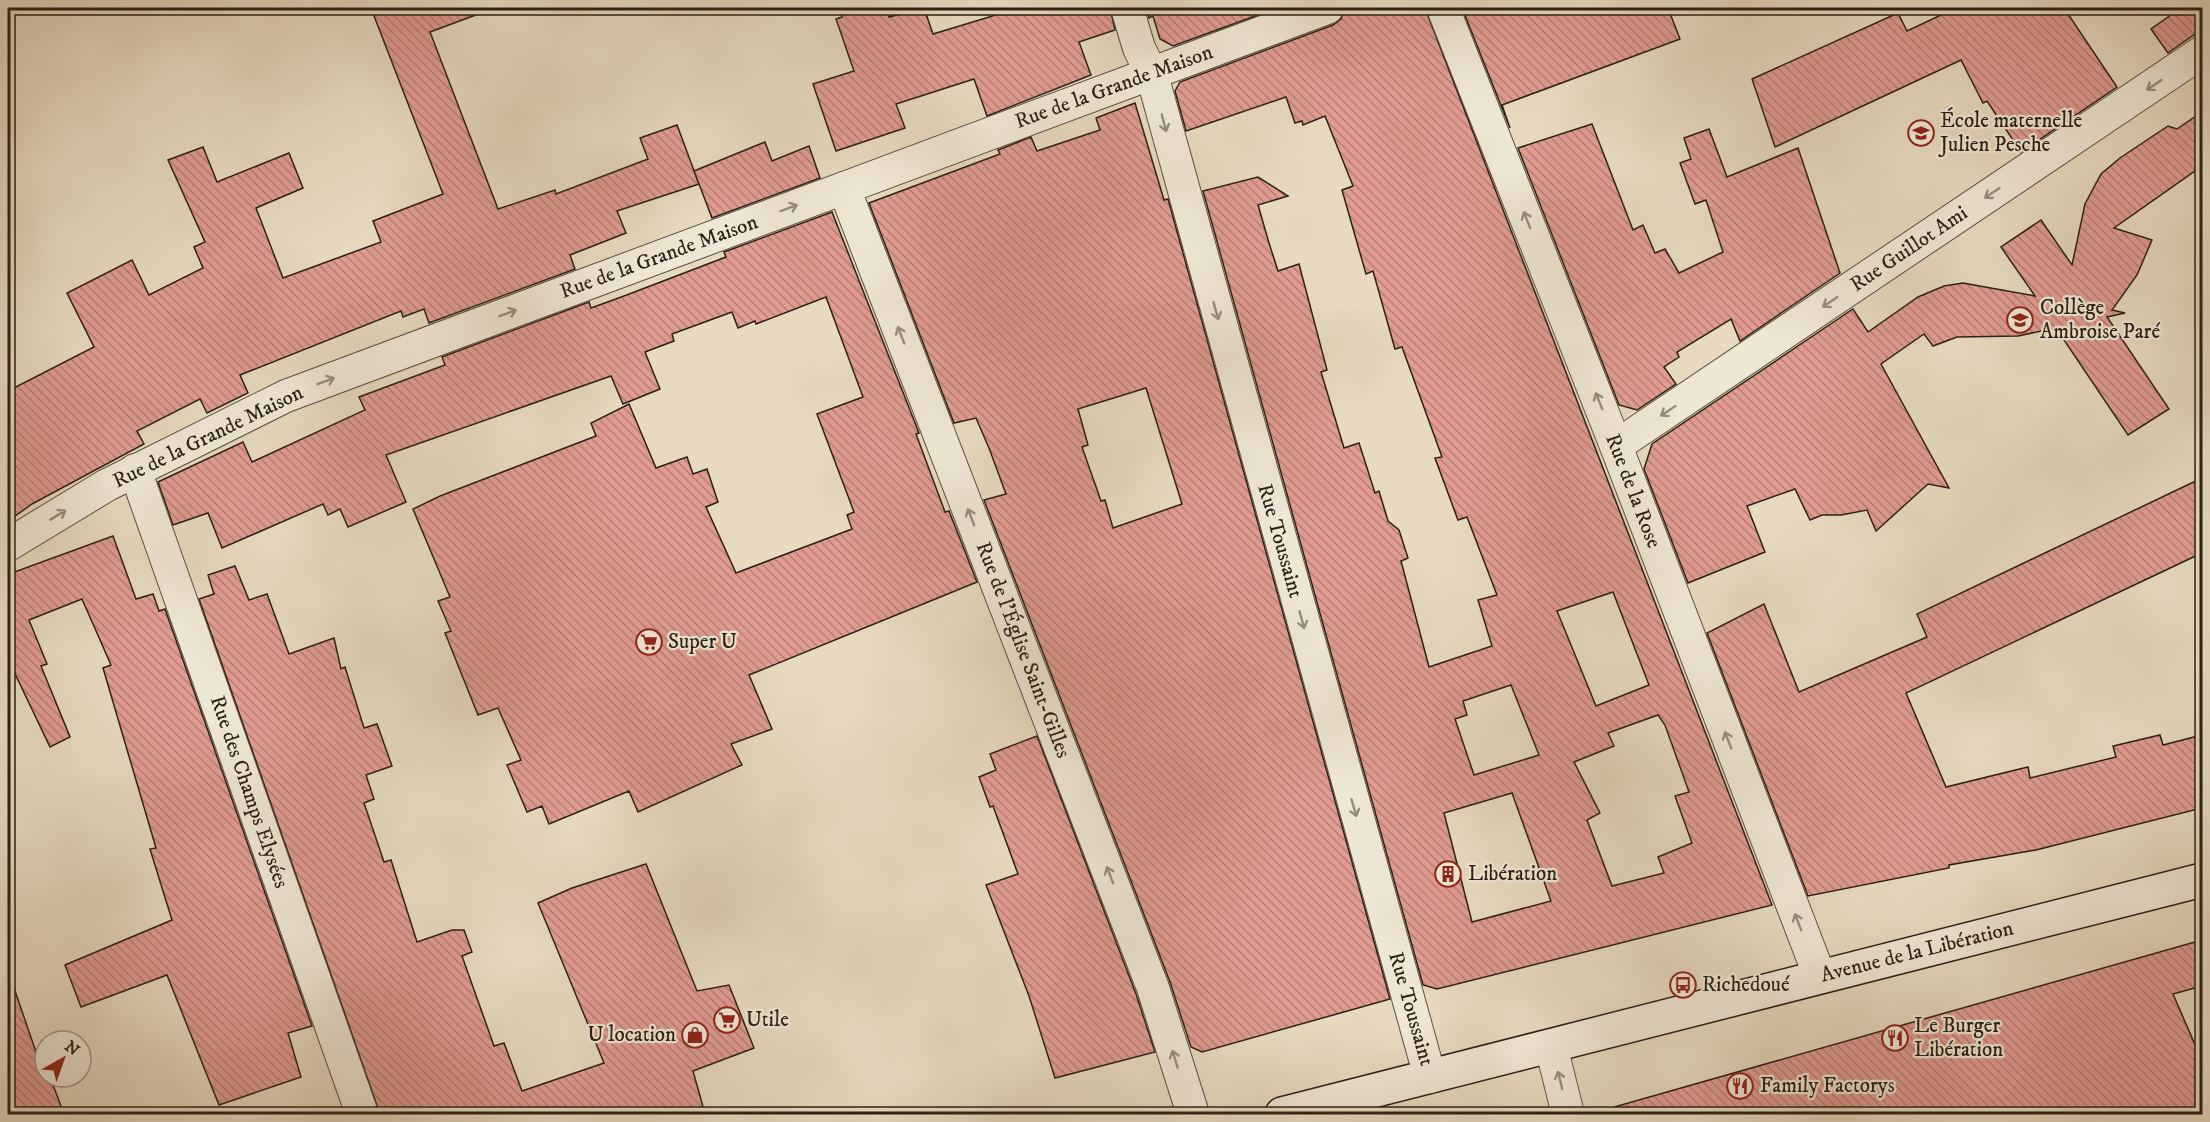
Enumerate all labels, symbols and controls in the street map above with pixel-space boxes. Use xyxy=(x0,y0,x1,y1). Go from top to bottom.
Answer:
street label: Rue de la Grande Maison xyxy=(1012,39,1216,135)
one-way arrow xyxy=(2146,79,2163,91)
place label: École maternelle Julien Pesche xyxy=(1938,107,2083,158)
one-way arrow xyxy=(1159,113,1170,132)
school or university icon: École maternelle Julien Pesche xyxy=(1906,118,1936,148)
one-way arrow xyxy=(1984,188,2001,200)
street label: Rue Guillot Ami xyxy=(1845,200,1973,298)
one-way arrow xyxy=(780,202,798,213)
street label: Rue de la Grande Maison xyxy=(557,209,761,305)
one-way arrow xyxy=(1521,211,1532,230)
place label: Collège Ambroise Paré xyxy=(2040,295,2160,345)
one-way arrow xyxy=(1823,296,1839,308)
one-way arrow xyxy=(1211,301,1222,320)
school or university icon: Collège Ambroise Paré xyxy=(2005,305,2035,335)
one-way arrow xyxy=(498,306,517,317)
one-way arrow xyxy=(895,326,906,345)
one-way arrow xyxy=(316,375,335,386)
street label: Rue de la Grande Maison xyxy=(109,380,307,494)
one-way arrow xyxy=(1592,392,1603,411)
one-way arrow xyxy=(1661,405,1677,417)
street label: Rue de la Rose xyxy=(1599,430,1667,552)
street label: Rue Toussaint xyxy=(1251,481,1309,601)
one-way arrow xyxy=(49,508,66,520)
one-way arrow xyxy=(965,508,976,527)
street label: Rue de l'Église Saint-Gilles xyxy=(970,538,1077,762)
one-way arrow xyxy=(1297,610,1308,629)
supermarket icon: Super U xyxy=(634,627,664,657)
place label: Super U xyxy=(668,629,737,655)
street label: Rue des Champs Elysées xyxy=(204,692,294,892)
one-way arrow xyxy=(1722,731,1733,750)
one-way arrow xyxy=(1349,798,1361,817)
building icon: Libération xyxy=(1433,859,1463,889)
place label: Libération xyxy=(1468,861,1557,887)
one-way arrow xyxy=(1103,866,1114,885)
one-way arrow xyxy=(1792,914,1803,932)
street label: Avenue de la Libération xyxy=(1818,915,2016,989)
street label: Rue Toussaint xyxy=(1382,949,1440,1069)
bus stop icon: Richedoué xyxy=(1668,970,1698,1000)
place label: Richedoué xyxy=(1702,972,1790,998)
supermarket icon: Utile xyxy=(712,1005,742,1035)
place label: Utile xyxy=(746,1007,789,1033)
place label: Le Burger Libération xyxy=(1914,1013,2003,1063)
shop icon: U location xyxy=(680,1020,710,1050)
place label: U location xyxy=(588,1022,676,1048)
restaurant icon: Le Burger Libération xyxy=(1880,1023,1910,1053)
north arrow xyxy=(33,1029,93,1089)
text: N xyxy=(61,1036,83,1060)
one-way arrow xyxy=(1169,1050,1180,1069)
one-way arrow xyxy=(1553,1071,1565,1090)
restaurant icon: Family Factorys xyxy=(1725,1071,1755,1101)
place label: Family Factorys xyxy=(1760,1073,1895,1099)

